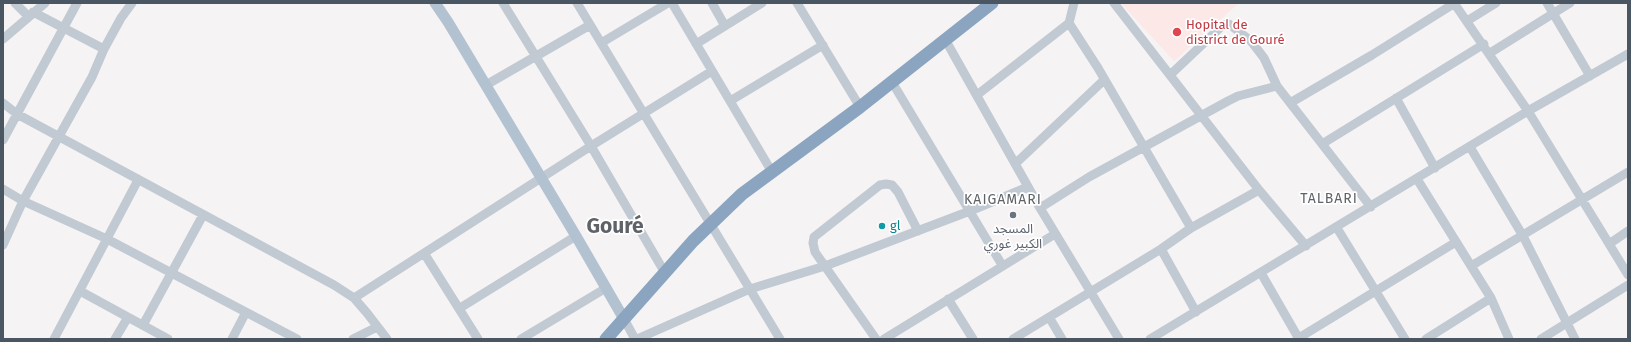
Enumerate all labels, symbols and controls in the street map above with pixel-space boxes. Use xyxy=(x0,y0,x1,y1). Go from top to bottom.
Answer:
place label: Hopital de district de Gouré xyxy=(1186,17,1285,48)
marker: Hopital de district de Gouré xyxy=(1171,26,1183,38)
district label: TALBARI xyxy=(1300,191,1358,207)
district label: KAIGAMARI xyxy=(964,192,1042,208)
marker: المسجد الكبير غوري xyxy=(1008,210,1018,220)
district label: Gouré xyxy=(586,214,644,240)
place label: gl xyxy=(890,218,901,234)
marker: gl xyxy=(877,221,887,231)
place label: المسجد الكبير غوري xyxy=(984,221,1042,252)

